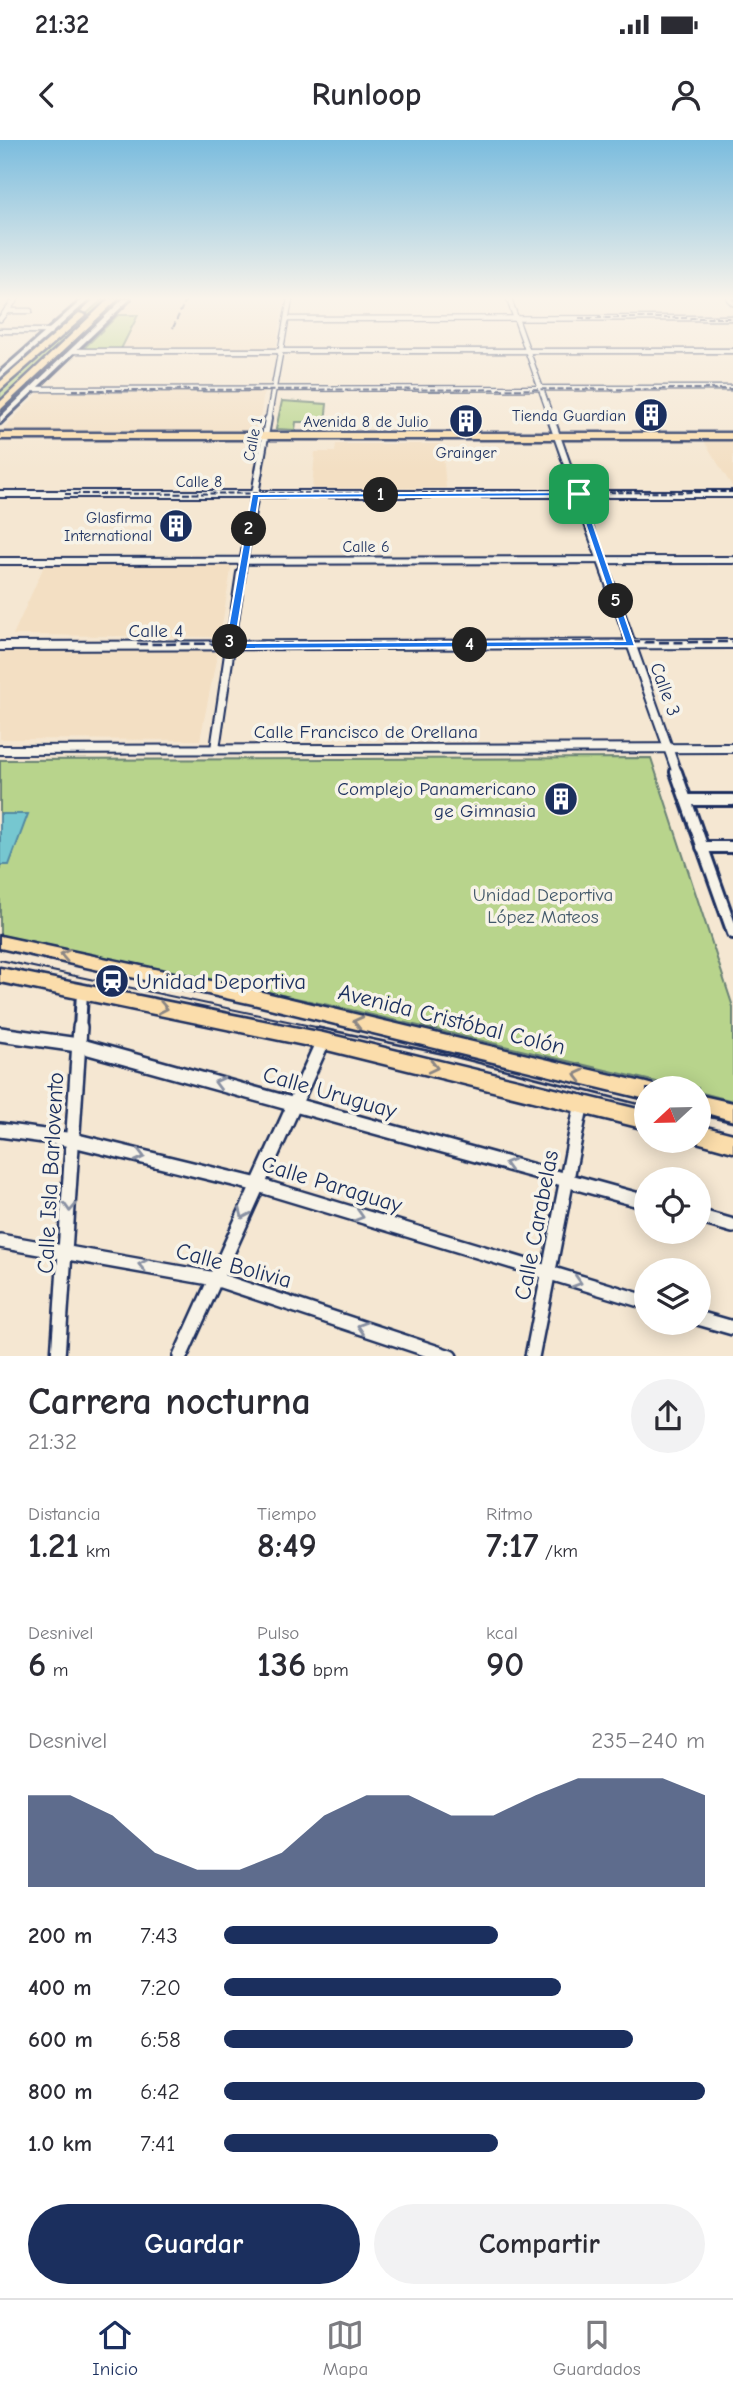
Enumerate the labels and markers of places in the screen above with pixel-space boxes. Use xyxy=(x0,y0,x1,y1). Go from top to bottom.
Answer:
building icon: Tienda Guardian xyxy=(632,396,670,434)
building icon: Grainger xyxy=(447,402,485,440)
place label: Tienda Guardian xyxy=(512,407,626,425)
place label: Grainger xyxy=(435,444,497,462)
pin xyxy=(549,464,609,524)
pin: 1 xyxy=(364,478,398,512)
building icon: Glasfirma International xyxy=(157,507,195,545)
place label: Glasfirma International xyxy=(64,509,152,545)
pin: 2 xyxy=(232,512,266,546)
pin: 5 xyxy=(598,584,634,618)
pin: 3 xyxy=(212,624,247,660)
pin: 4 xyxy=(452,628,488,662)
place label: Complejo Panamericano ge Gimnasia xyxy=(337,778,536,822)
building icon: Complejo Panamericano ge Gimnasia xyxy=(542,780,580,818)
station icon: Unidad Deportiva xyxy=(93,962,131,1000)
place label: Unidad Deportiva xyxy=(136,968,306,995)

